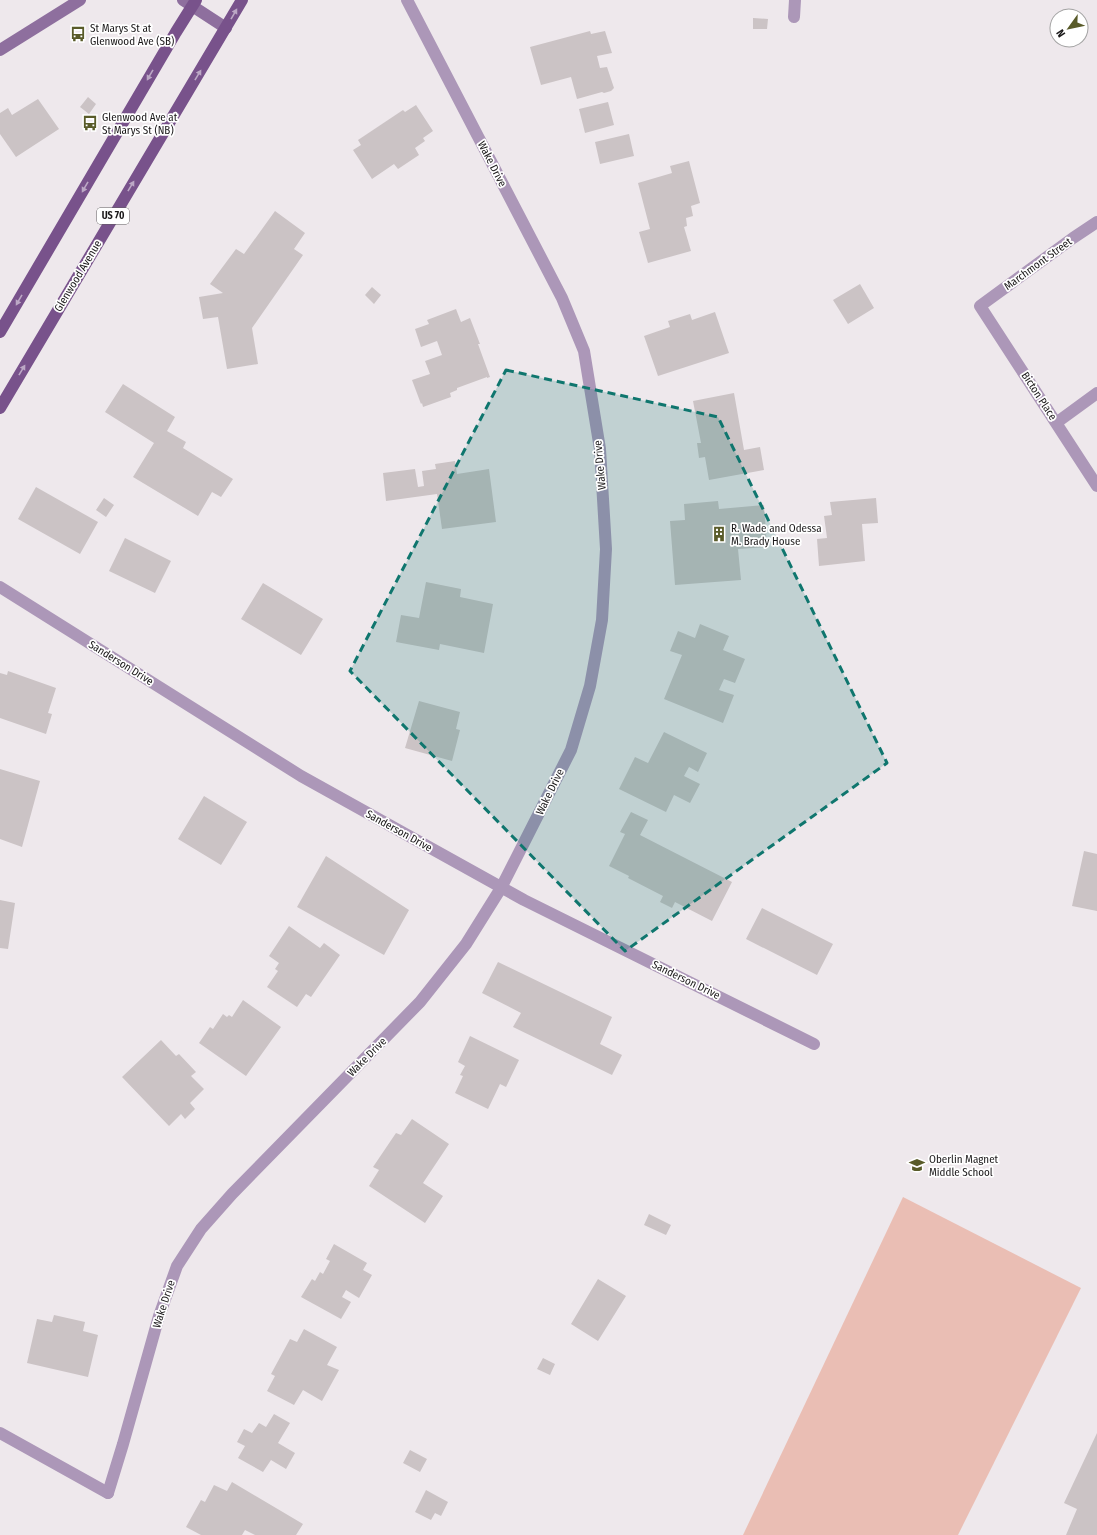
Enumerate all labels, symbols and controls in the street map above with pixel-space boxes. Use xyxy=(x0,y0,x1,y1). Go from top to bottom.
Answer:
one-way arrow xyxy=(231,8,237,20)
north arrow xyxy=(1049,8,1089,48)
place label: St Marys St at Glenwood Ave (SB) xyxy=(90,22,174,48)
bus stop icon: St Marys St at Glenwood Ave (SB) xyxy=(69,25,87,43)
text: N xyxy=(1054,27,1068,39)
one-way arrow xyxy=(147,69,154,81)
one-way arrow xyxy=(195,69,202,81)
place label: Glenwood Ave at St Marys St (NB) xyxy=(102,111,178,137)
bus stop icon: Glenwood Ave at St Marys St (NB) xyxy=(81,114,99,132)
street label: Wake Drive xyxy=(475,139,509,189)
one-way arrow xyxy=(81,181,88,193)
one-way arrow xyxy=(127,181,135,191)
road number: US 70 xyxy=(97,208,129,224)
street label: Marchmont Street xyxy=(1002,235,1075,293)
street label: Glenwood Avenue xyxy=(52,238,104,314)
one-way arrow xyxy=(15,294,22,306)
one-way arrow xyxy=(18,364,25,376)
street label: Bicton Place xyxy=(1019,369,1059,423)
street label: Wake Drive xyxy=(591,440,609,490)
place label: R. Wade and Odessa M. Brady House xyxy=(731,522,822,548)
building icon: R. Wade and Odessa M. Brady House xyxy=(710,525,728,543)
street label: Sanderson Drive xyxy=(86,638,156,688)
street label: Wake Drive xyxy=(533,767,567,817)
street label: Sanderson Drive xyxy=(364,807,434,855)
street label: Sanderson Drive xyxy=(650,958,722,1002)
street label: Wake Drive xyxy=(345,1035,389,1079)
place label: Oberlin Magnet Middle School xyxy=(929,1153,999,1179)
school or university icon: Oberlin Magnet Middle School xyxy=(908,1156,926,1174)
street label: Wake Drive xyxy=(150,1278,178,1330)

